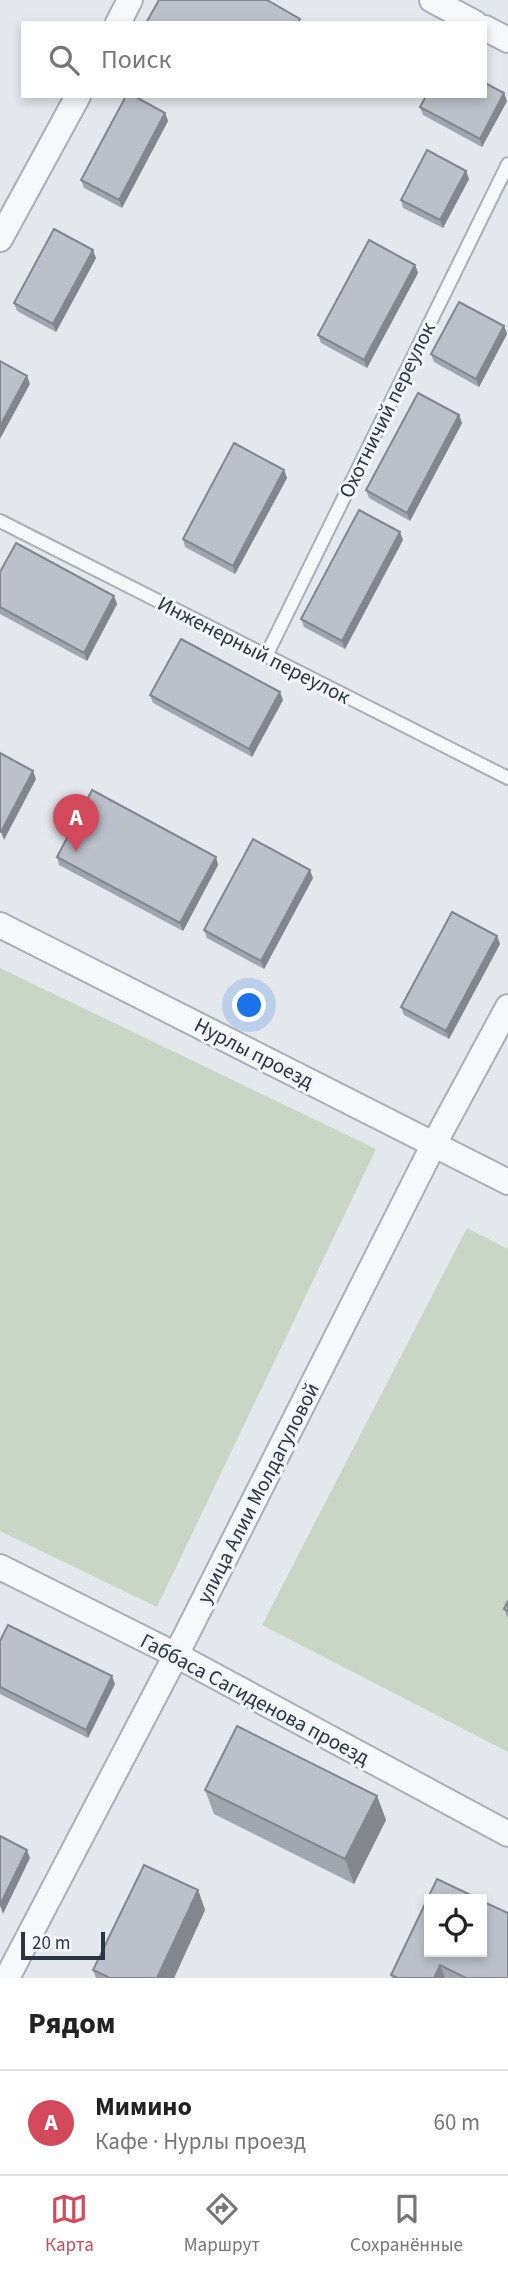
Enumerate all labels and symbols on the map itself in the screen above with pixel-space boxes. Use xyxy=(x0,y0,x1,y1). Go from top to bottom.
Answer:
street label: Охотничий переулок xyxy=(331,316,443,503)
street label: Инженерный переулок xyxy=(152,588,356,712)
pin: A xyxy=(53,794,99,852)
your location xyxy=(232,988,266,1022)
street label: Нурлы проезд xyxy=(189,1010,319,1096)
street label: улица Алии Молдагуловой xyxy=(189,1377,327,1609)
street label: Габбаса Сагиденова проезд xyxy=(135,1626,375,1772)
scale bar xyxy=(21,1929,105,1961)

